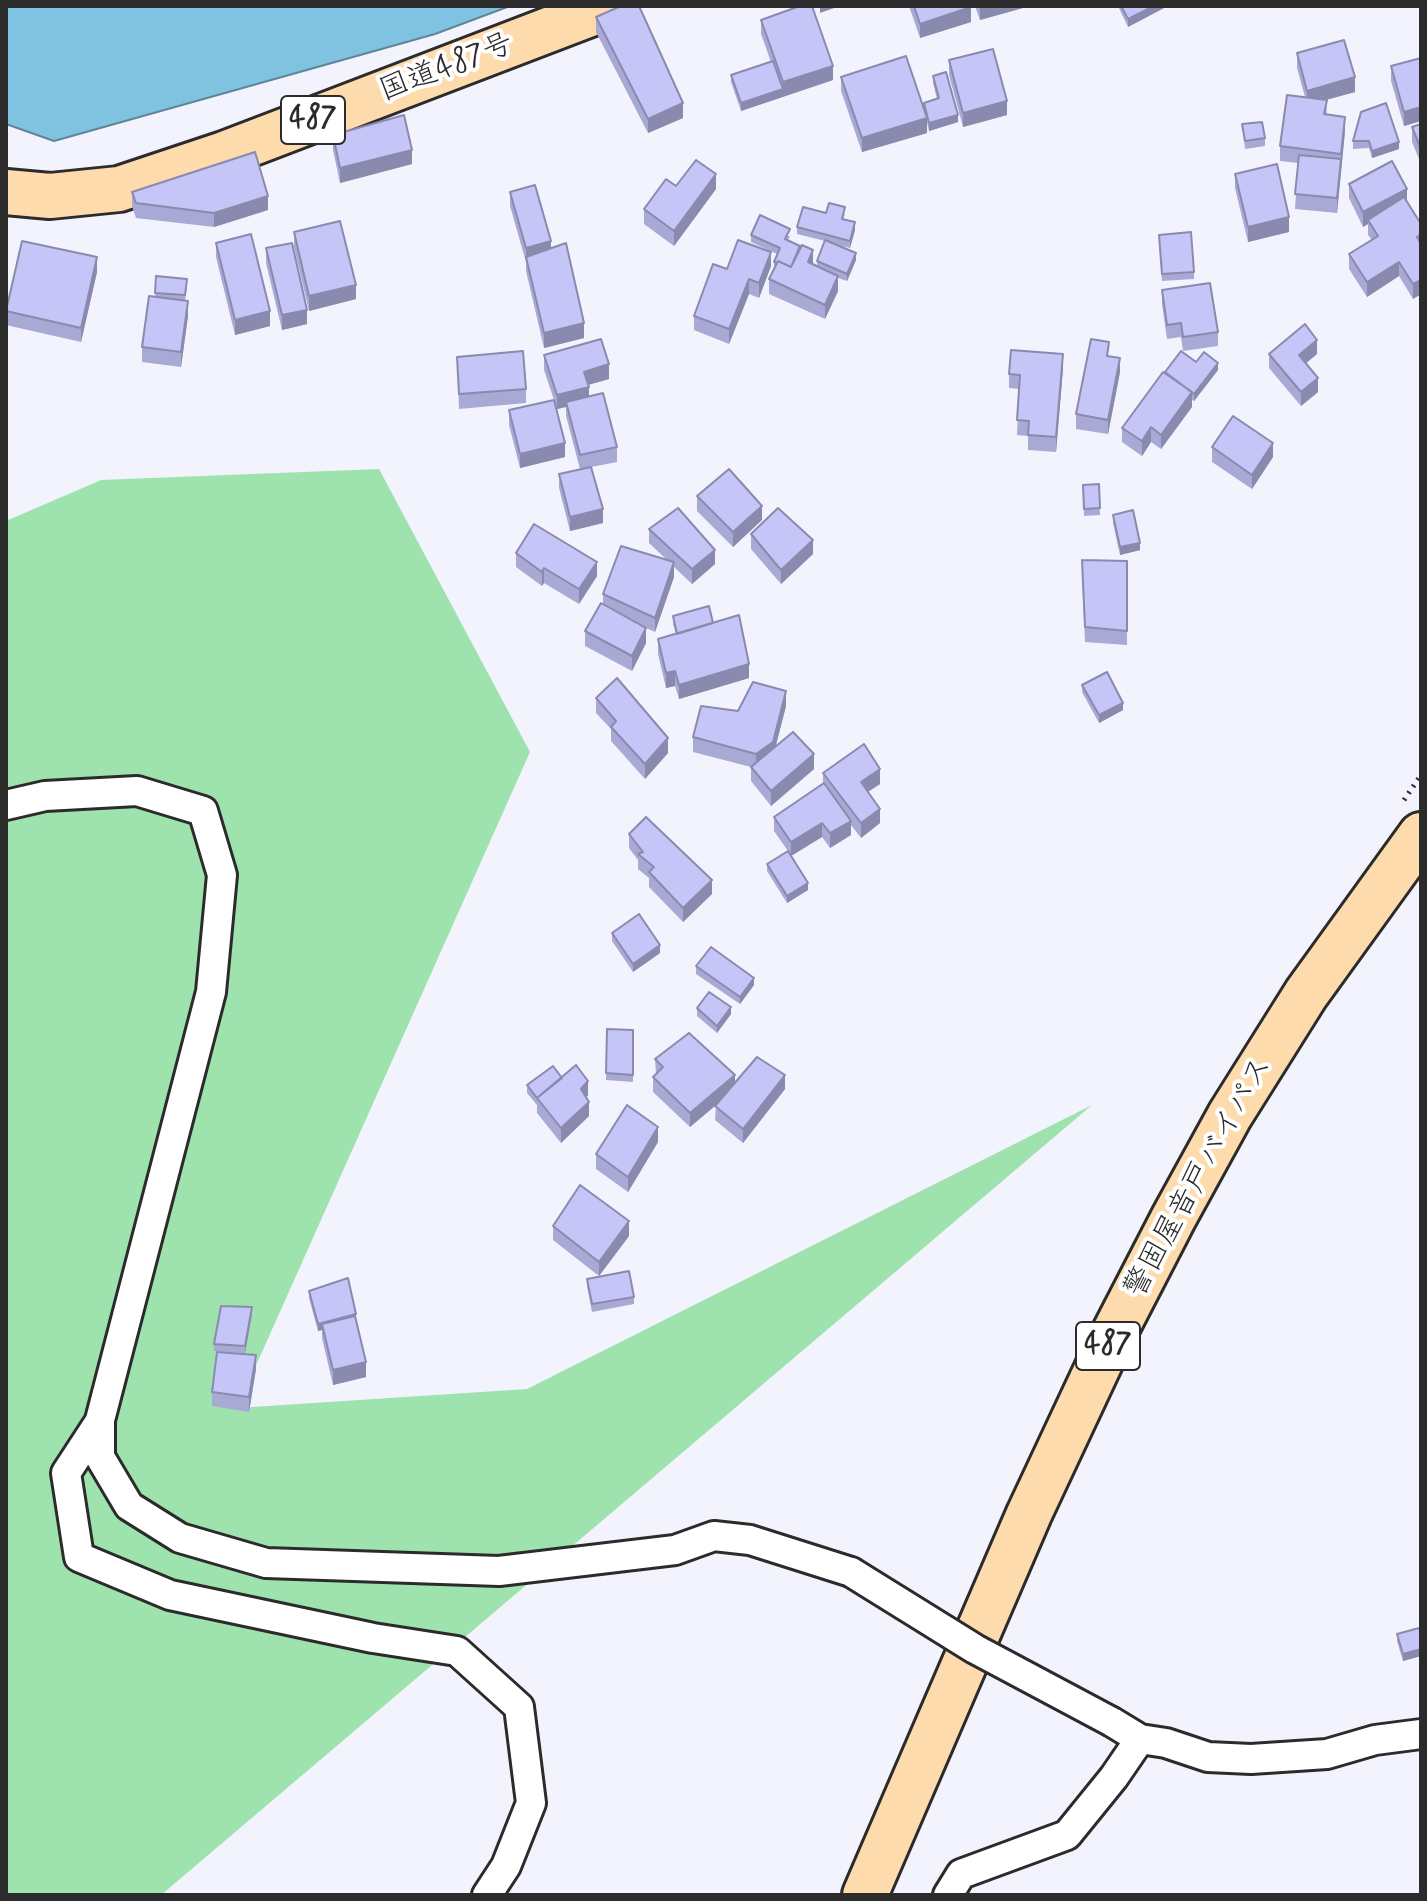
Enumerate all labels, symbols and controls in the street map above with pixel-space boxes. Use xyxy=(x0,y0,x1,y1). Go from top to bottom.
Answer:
street label: 国道487号 xyxy=(375,27,519,111)
road number: 487 xyxy=(281,96,345,144)
street label: 警固屋音戸バイパス xyxy=(1119,1051,1281,1305)
road number: 487 xyxy=(1076,1322,1140,1370)

